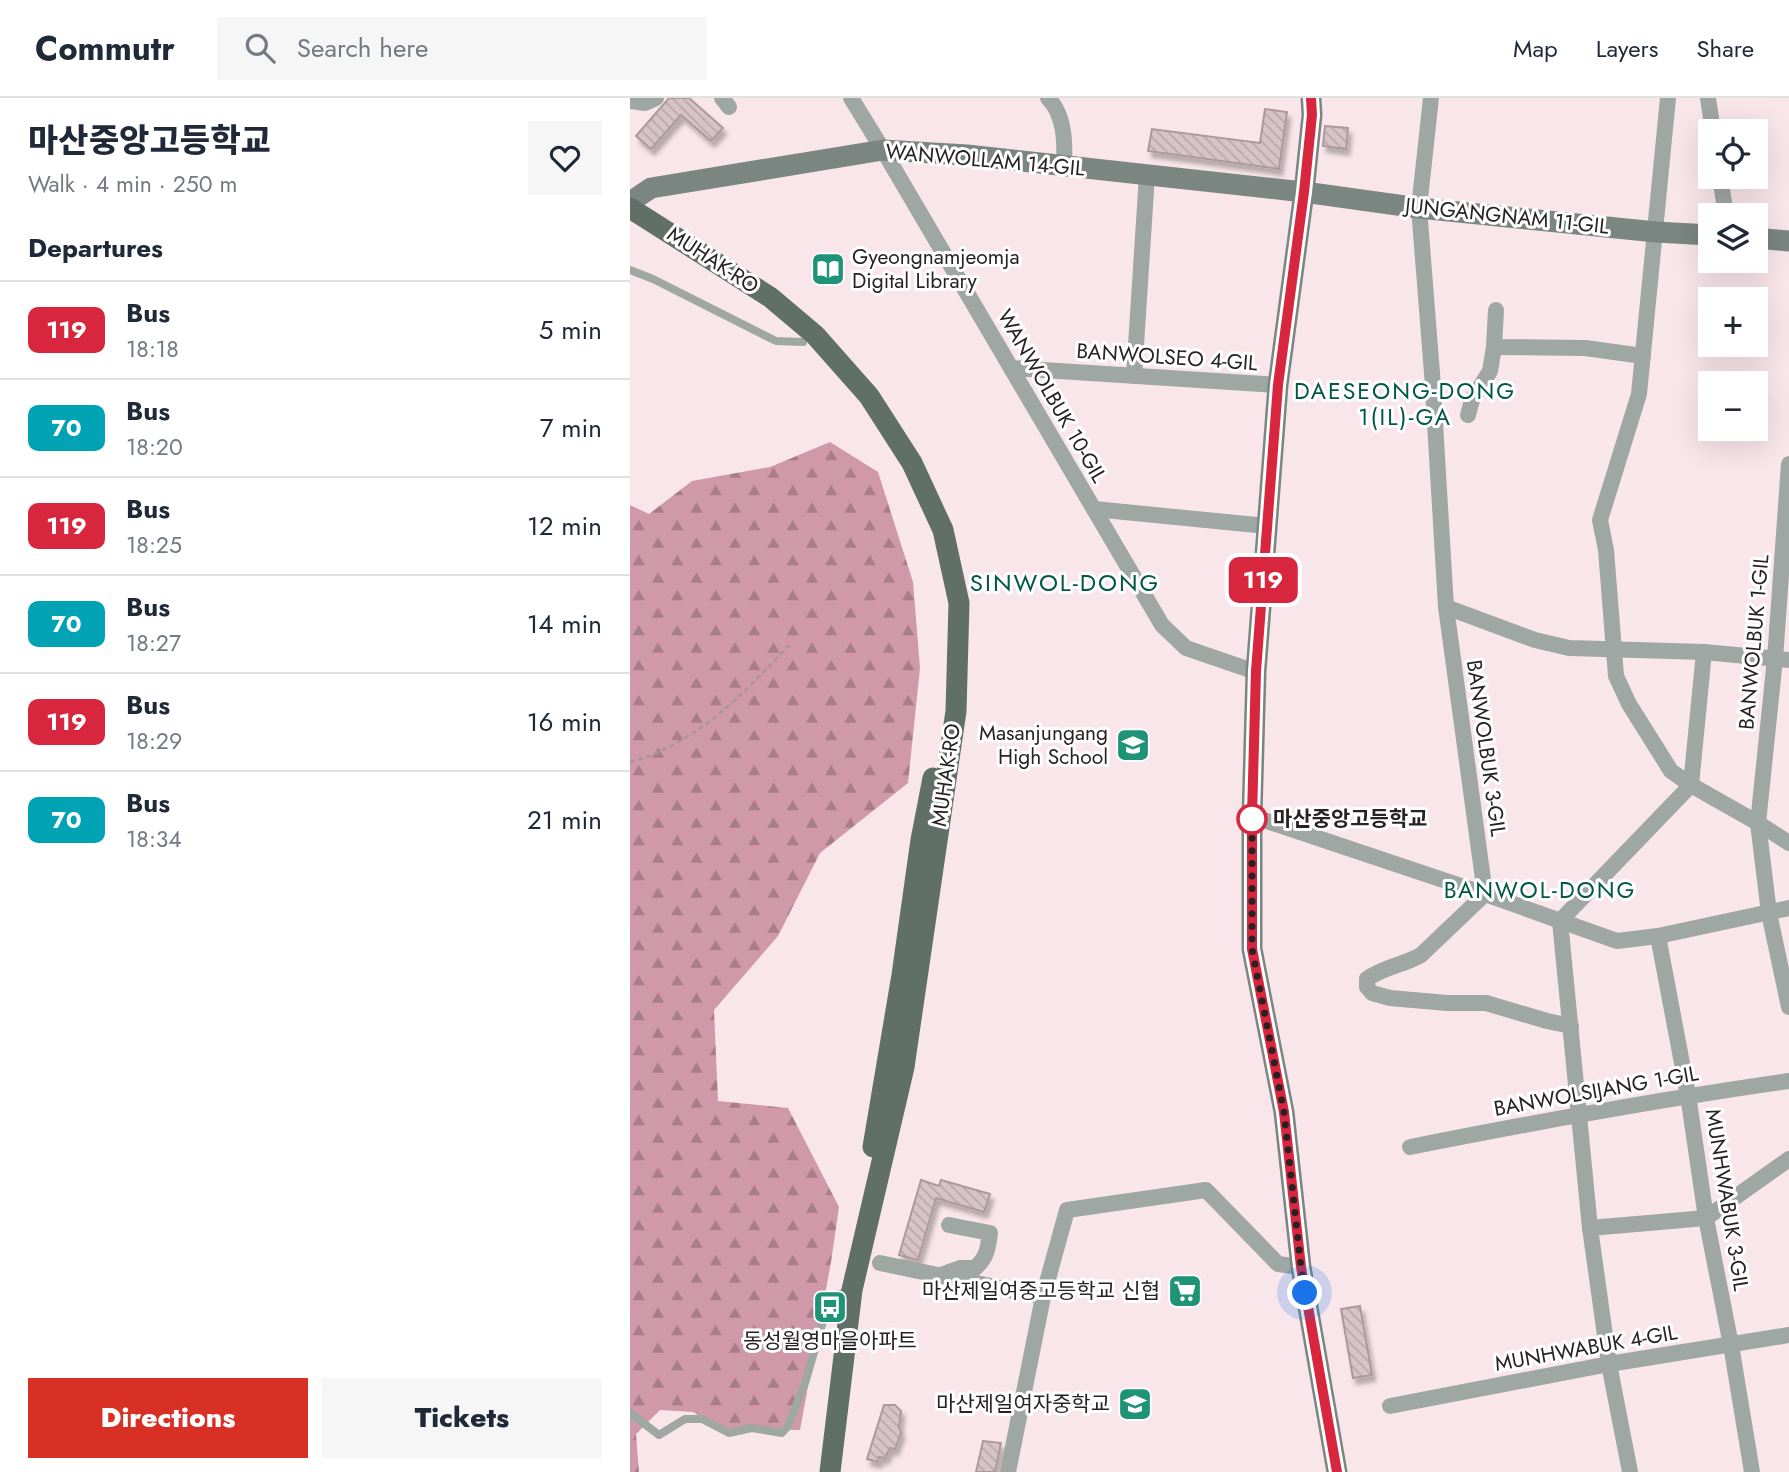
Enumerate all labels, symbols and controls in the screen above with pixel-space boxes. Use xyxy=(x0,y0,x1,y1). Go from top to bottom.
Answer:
search box xyxy=(217,17,707,80)
text: Commutr xyxy=(35,25,175,72)
icon: search xyxy=(241,29,279,67)
text: Search here xyxy=(297,29,428,67)
text: Map xyxy=(1513,31,1558,66)
text: Layers xyxy=(1596,31,1658,66)
text: Share xyxy=(1696,31,1754,66)
text: 마산중앙고등학교 xyxy=(28,117,271,164)
map controls xyxy=(1698,119,1768,441)
button: locate xyxy=(1698,119,1768,189)
button: heart xyxy=(528,121,602,195)
street label: WANWOLLAM 14-GIL xyxy=(884,136,1086,184)
text: Walk · 4 min · 250 m xyxy=(28,167,237,201)
street label: JUNGANGNAM 11-GIL xyxy=(1401,190,1611,242)
button: layers xyxy=(1698,203,1768,273)
street label: MUHAK-RO xyxy=(661,219,765,301)
text: Departures xyxy=(28,229,163,267)
place label: Gyeongnamjeomja Digital Library xyxy=(852,242,1020,296)
library icon: Gyeongnamjeomja Digital Library xyxy=(809,250,847,288)
button: + xyxy=(1698,287,1768,357)
text: Bus xyxy=(126,294,170,332)
street label: WANWOLBUK 10-GIL xyxy=(990,304,1114,489)
text: 5 min xyxy=(539,311,602,349)
text: 119 xyxy=(46,312,87,347)
text: 18:18 xyxy=(126,332,179,366)
street label: BANWOLSEO 4-GIL xyxy=(1075,336,1259,378)
button: − xyxy=(1698,371,1768,441)
district label: DAESEONG-DONG 1(IL)-GA xyxy=(1294,374,1516,434)
text: Bus xyxy=(126,392,170,430)
text: 7 min xyxy=(540,409,602,447)
text: 70 xyxy=(51,410,82,445)
text: 18:20 xyxy=(126,430,183,464)
text: Bus xyxy=(126,490,170,528)
text: 12 min xyxy=(527,507,602,545)
text: 119 xyxy=(46,508,87,543)
text: 18:25 xyxy=(126,528,182,562)
street label: BANWOLBUK 1-GIL xyxy=(1731,553,1777,731)
line badge: 119 xyxy=(1223,557,1303,603)
text: 119 xyxy=(1243,562,1283,597)
district label: SINWOL-DONG xyxy=(970,565,1160,600)
text: Bus xyxy=(126,588,170,626)
text: 14 min xyxy=(527,605,602,643)
text: 70 xyxy=(51,606,82,641)
text: 18:27 xyxy=(126,626,181,660)
street label: BANWOLBUK 3-GIL xyxy=(1459,658,1513,839)
text: Bus xyxy=(126,686,170,724)
text: 16 min xyxy=(527,703,602,741)
text: 119 xyxy=(46,704,87,739)
place label: Masanjungang High School xyxy=(979,718,1108,772)
street label: MUHAK-RO xyxy=(924,722,968,828)
text: 18:29 xyxy=(126,724,182,758)
school or university icon: Masanjungang High School xyxy=(1114,726,1152,764)
text: Bus xyxy=(126,784,170,822)
text: 21 min xyxy=(527,801,602,839)
text: 70 xyxy=(51,802,82,837)
marker: 마산중앙고등학교 xyxy=(1237,804,1267,834)
place label: 마산중앙고등학교 xyxy=(1273,804,1428,834)
text: 18:34 xyxy=(126,822,182,856)
district label: BANWOL-DONG xyxy=(1444,873,1636,907)
street label: BANWOLSIJANG 1-GIL xyxy=(1491,1058,1701,1124)
street label: MUNHWABUK 3-GIL xyxy=(1698,1107,1756,1294)
supermarket icon: 마산제일여중고등학교 신협 xyxy=(1166,1272,1204,1310)
your location xyxy=(1287,1275,1322,1310)
place label: 마산제일여중고등학교 신협 xyxy=(922,1276,1160,1306)
bus stop icon: 동성월영마을아파트 xyxy=(811,1288,849,1326)
street label: MUNHWABUK 4-GIL xyxy=(1493,1317,1680,1379)
place label: 동성월영마을아파트 xyxy=(743,1326,917,1356)
button: Directions xyxy=(28,1378,308,1458)
button: Tickets xyxy=(322,1378,602,1458)
school or university icon: 마산제일여자중학교 xyxy=(1116,1385,1154,1423)
place label: 마산제일여자중학교 xyxy=(936,1389,1110,1419)

